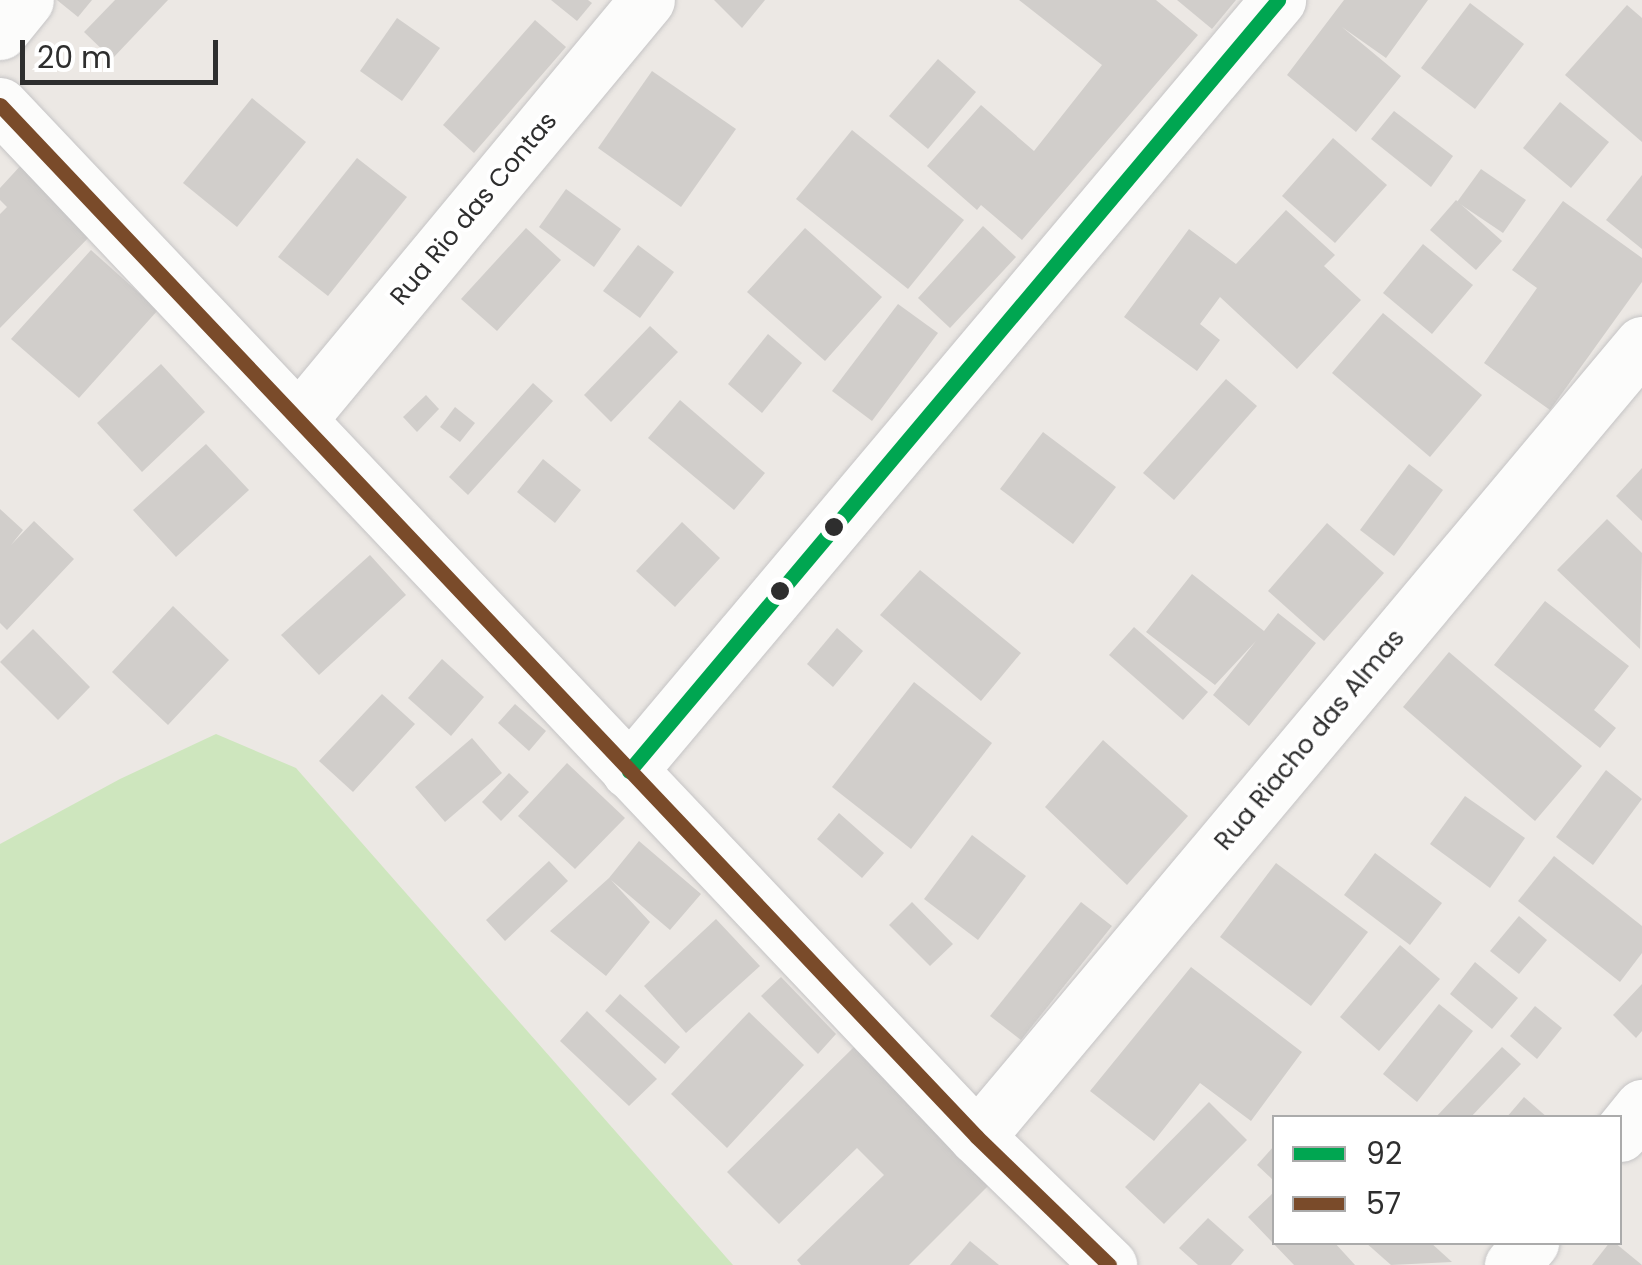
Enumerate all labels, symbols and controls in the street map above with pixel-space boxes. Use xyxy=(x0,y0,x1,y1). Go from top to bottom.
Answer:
scale bar xyxy=(25,20,222,82)
text: 20 m xyxy=(37,36,112,79)
street label: Rua Rio das Contas xyxy=(385,106,563,312)
unlabelled marker xyxy=(824,517,844,537)
unlabelled marker xyxy=(770,581,790,601)
street label: Rua Riacho das Almas xyxy=(1209,623,1411,857)
legend xyxy=(1272,1115,1622,1245)
text: 92 xyxy=(1366,1132,1402,1175)
text: 57 xyxy=(1366,1182,1401,1225)

